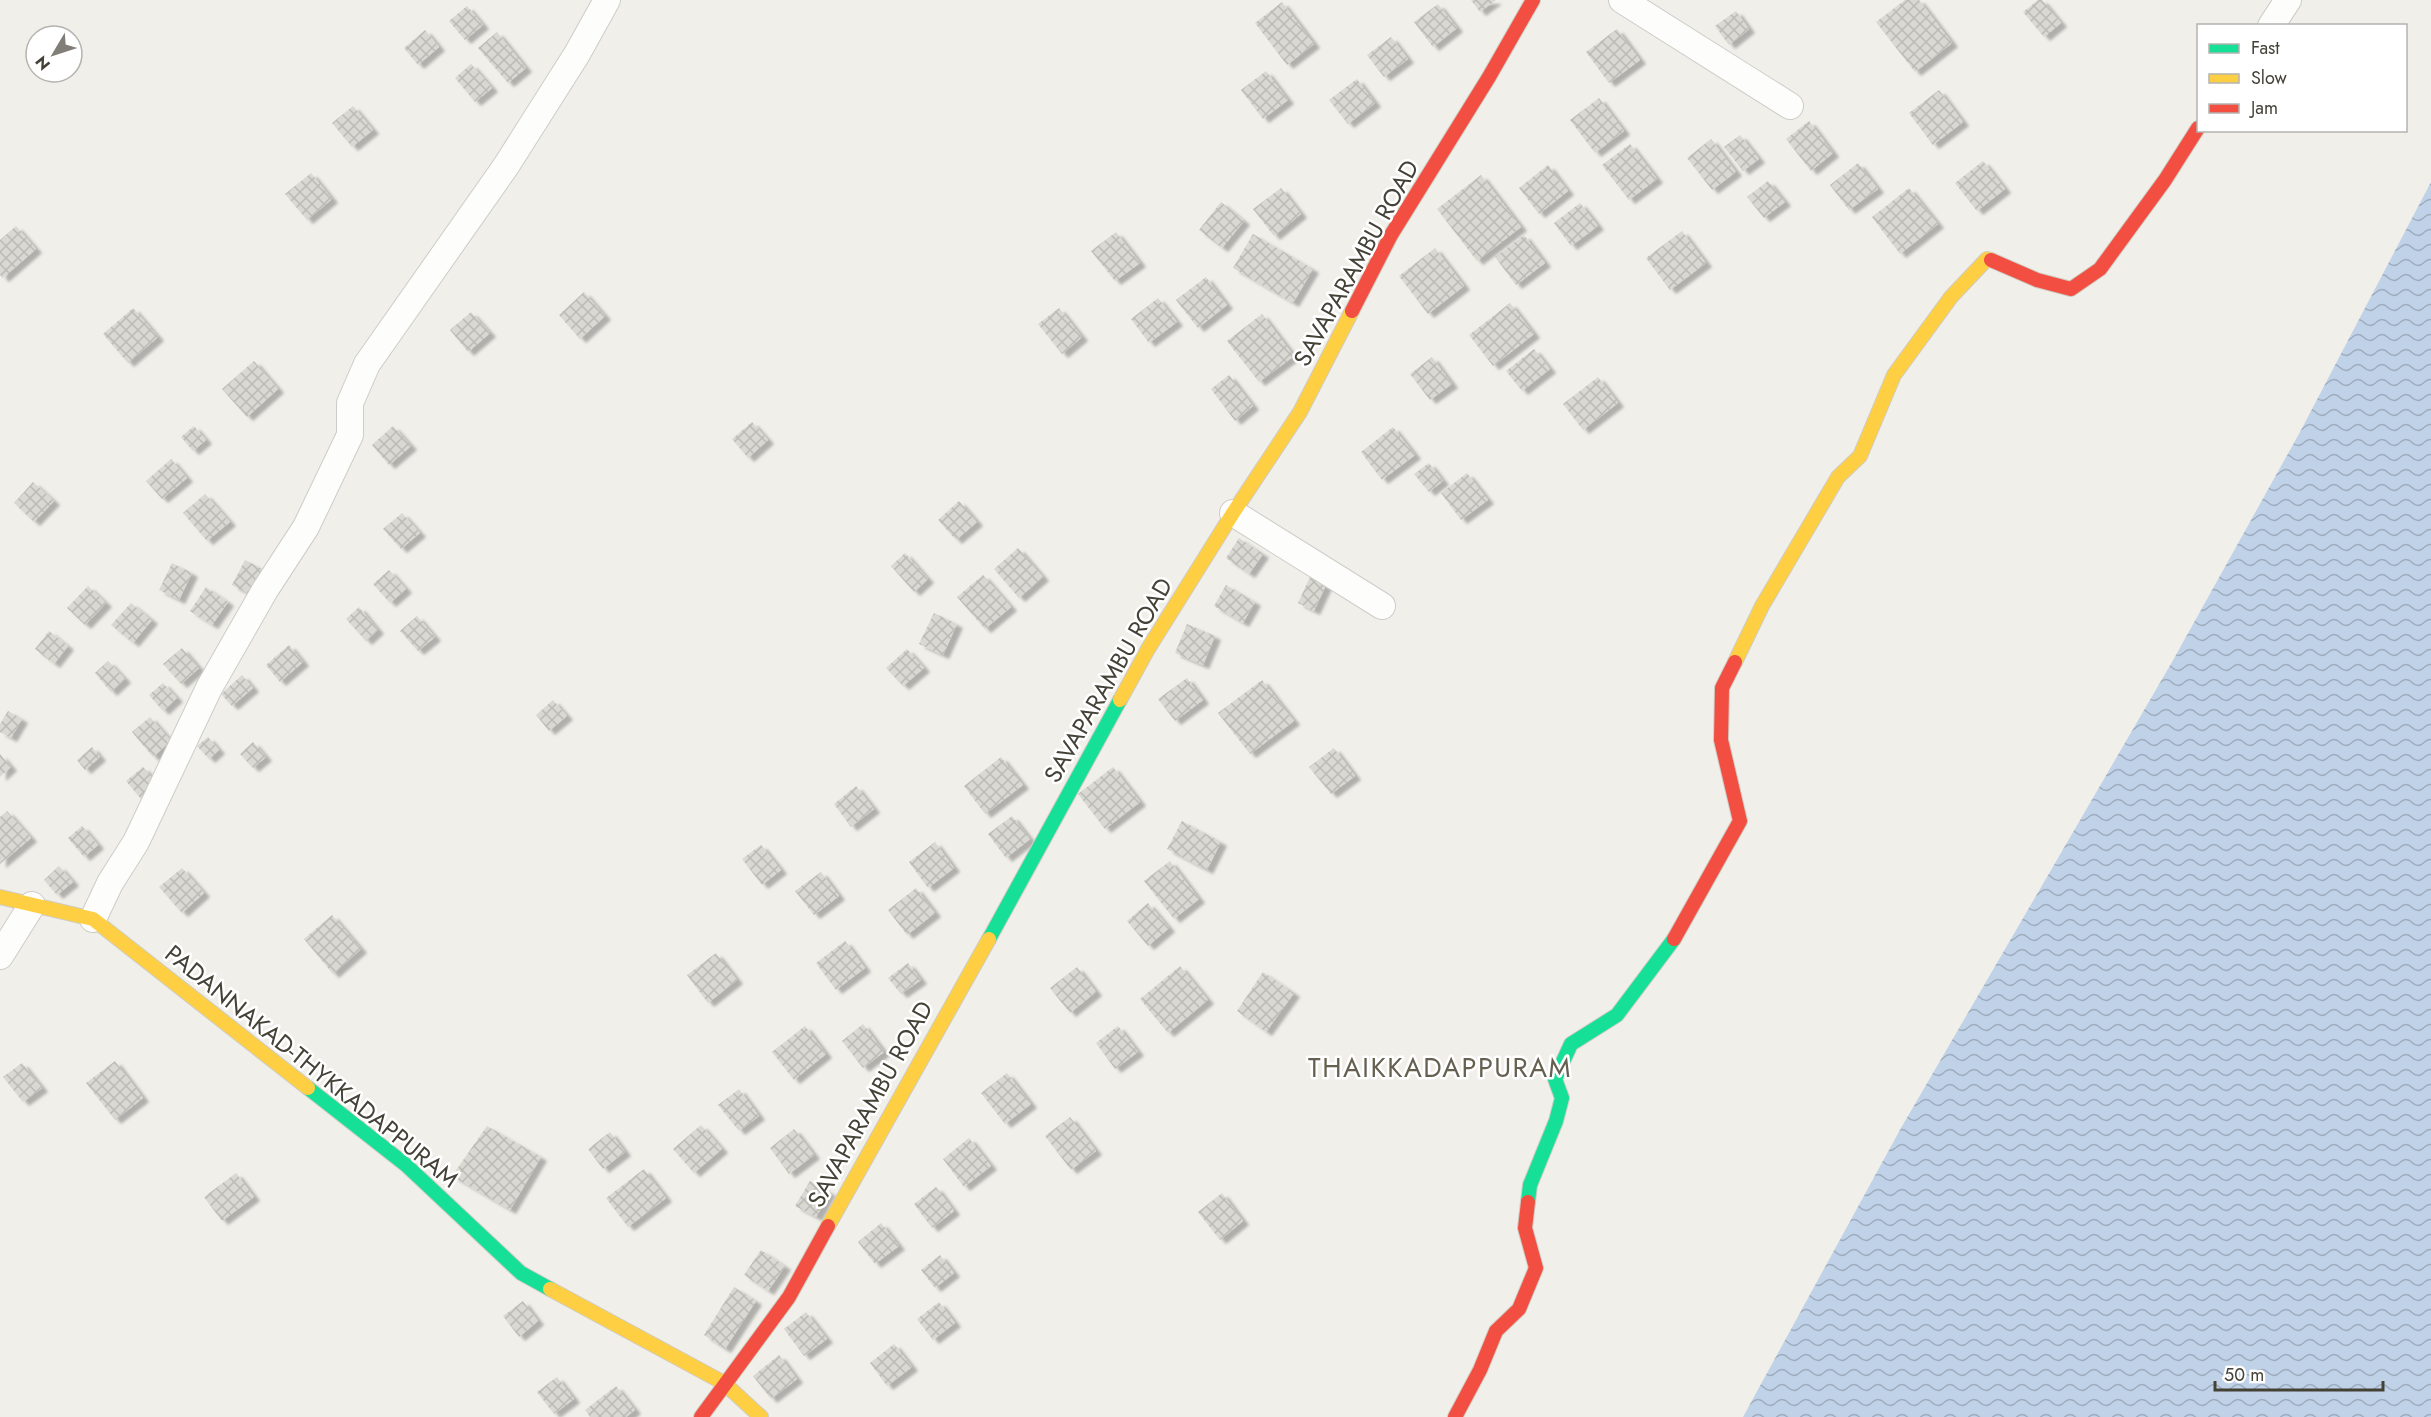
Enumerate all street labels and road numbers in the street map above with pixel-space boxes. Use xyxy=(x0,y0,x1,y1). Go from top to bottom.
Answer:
street label: SAVAPARAMBU ROAD xyxy=(1285,153,1427,373)
street label: SAVAPARAMBU ROAD xyxy=(1035,571,1181,789)
street label: PADANNAKAD-THYKKADAPPURAM xyxy=(158,936,466,1196)
street label: SAVAPARAMBU ROAD xyxy=(799,994,941,1214)

